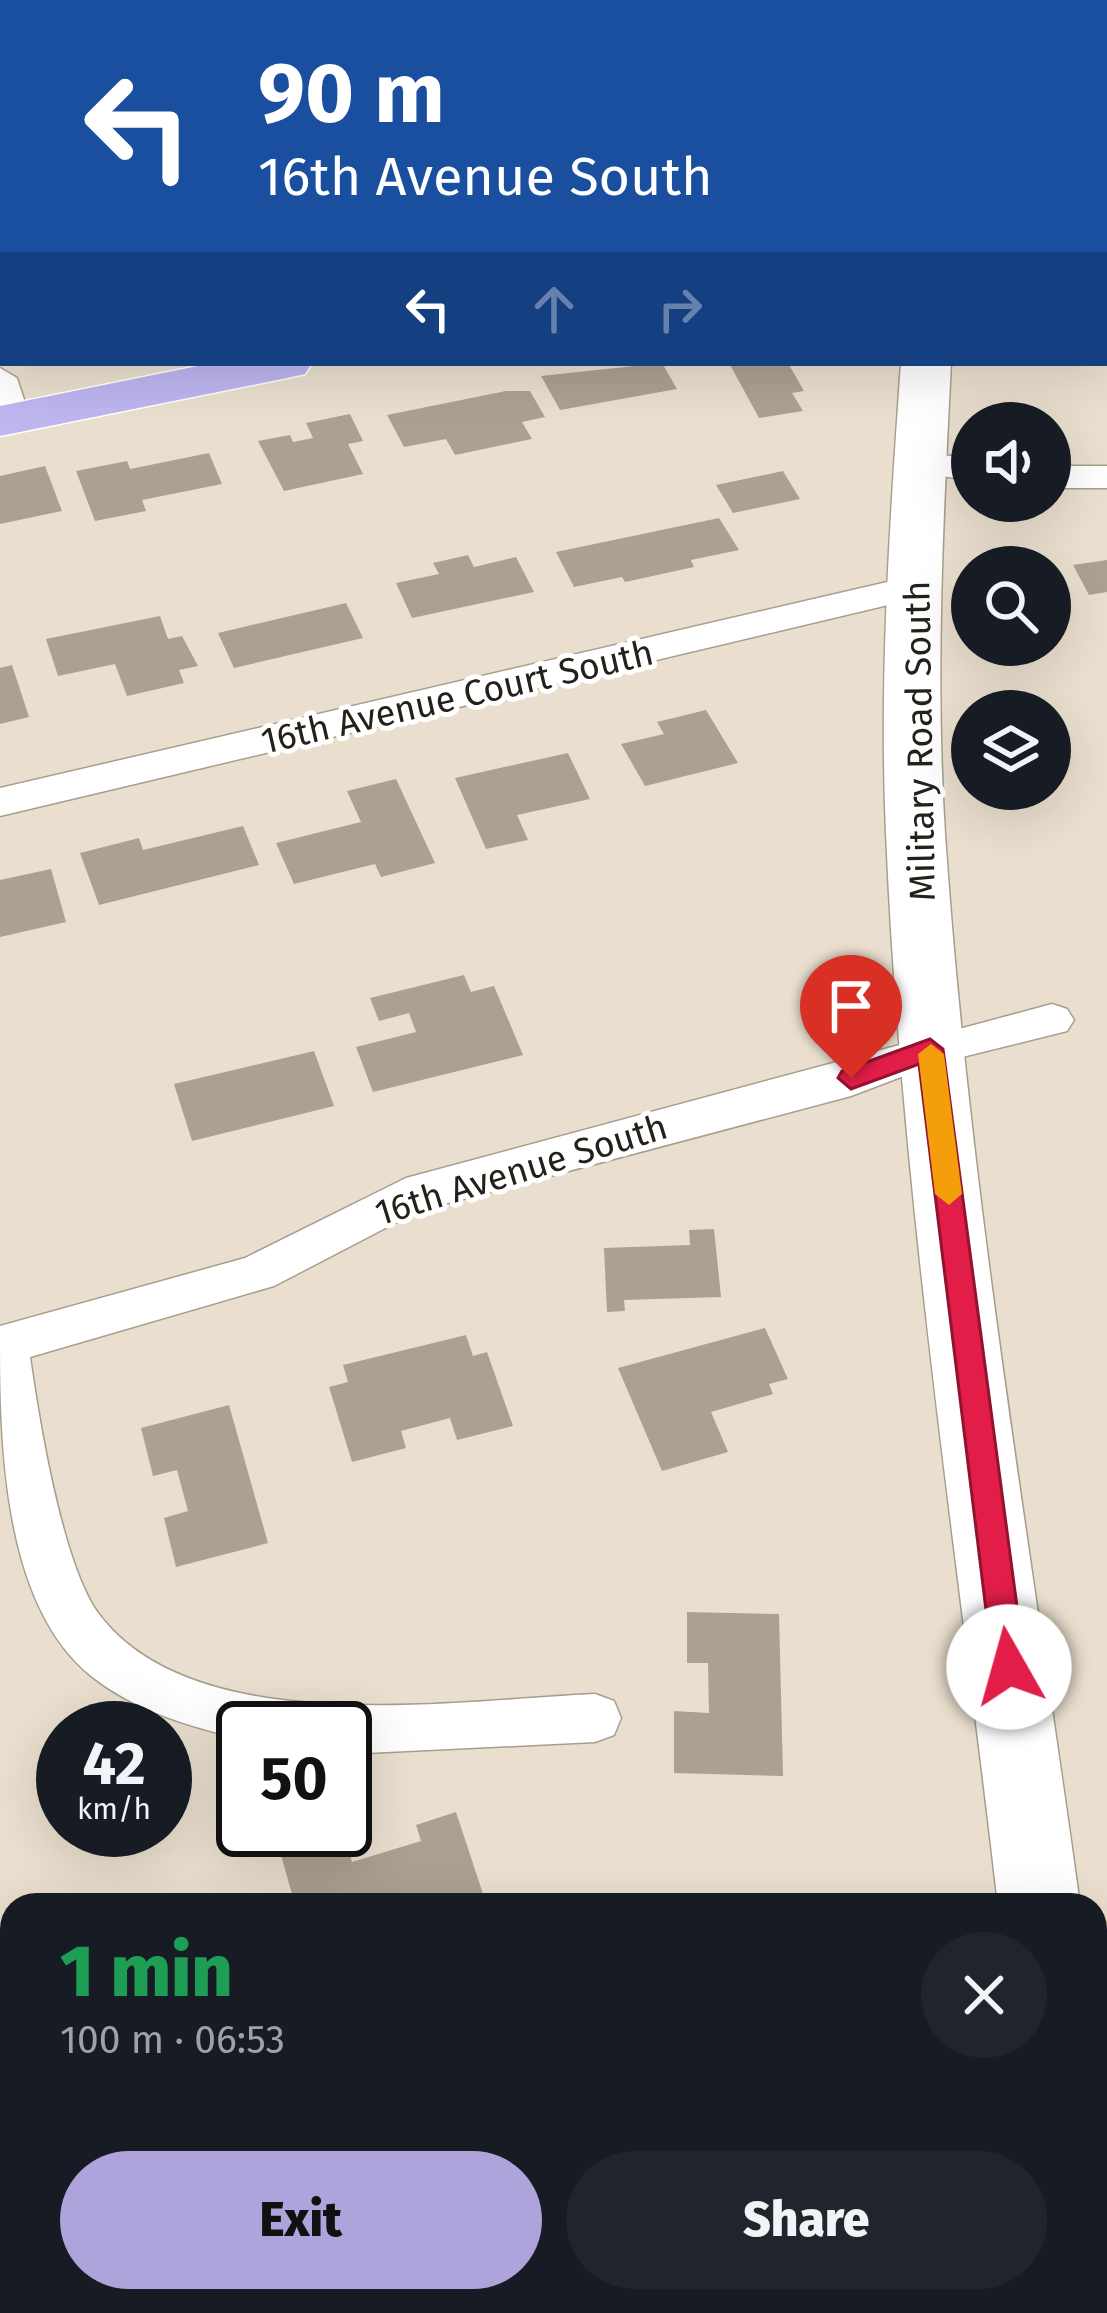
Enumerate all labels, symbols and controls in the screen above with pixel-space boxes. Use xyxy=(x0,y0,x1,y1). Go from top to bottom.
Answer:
text: 90 m xyxy=(258,43,445,144)
icon: left xyxy=(60,48,216,204)
text: 16th Avenue South xyxy=(258,145,713,209)
icon: left xyxy=(395,276,461,342)
icon: ahead xyxy=(521,276,587,342)
icon: right xyxy=(647,276,713,342)
map controls xyxy=(951,402,1071,810)
button: sound xyxy=(951,402,1071,522)
button: search xyxy=(951,546,1071,666)
street label: Military Road South xyxy=(895,580,945,902)
street label: 16th Avenue Court South xyxy=(257,630,658,764)
button: layers xyxy=(951,690,1071,810)
pin xyxy=(800,955,902,1078)
icon: arrive xyxy=(818,973,884,1039)
street label: 16th Avenue South xyxy=(370,1105,673,1235)
position arrow xyxy=(946,1604,1072,1730)
speed limit sign: 50 xyxy=(216,1701,372,1857)
text: 42 xyxy=(82,1728,146,1800)
text: km/h xyxy=(77,1791,151,1827)
text: 1 min xyxy=(60,1929,233,2015)
button: close xyxy=(921,1932,1047,2058)
text: 100 m · 06:53 xyxy=(60,2017,285,2063)
button: Exit xyxy=(60,2151,542,2289)
button: Share xyxy=(566,2151,1047,2289)

